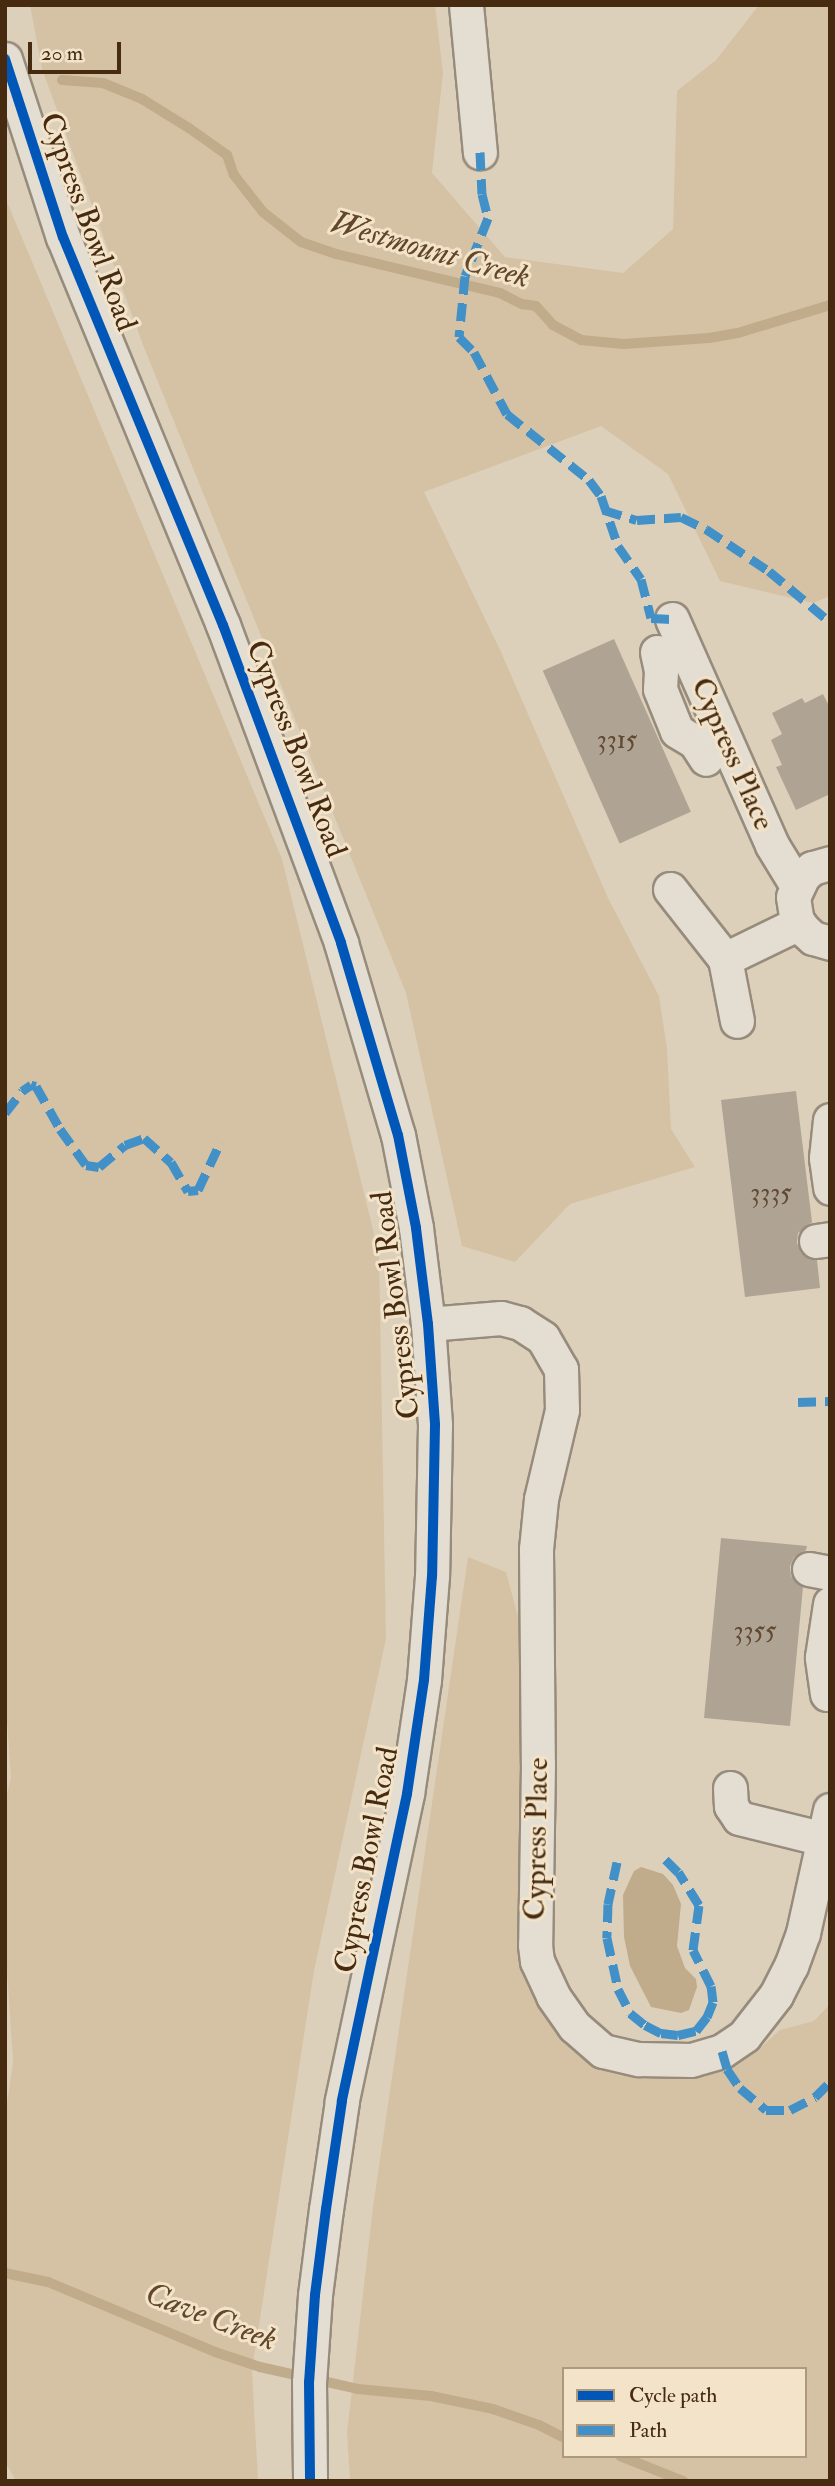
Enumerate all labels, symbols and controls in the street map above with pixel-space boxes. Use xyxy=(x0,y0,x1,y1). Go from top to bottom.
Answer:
scale bar xyxy=(32,28,124,72)
text: 20 m xyxy=(41,40,83,67)
street label: Cypress Bowl Road xyxy=(32,108,144,336)
water label: Westmount Creek xyxy=(326,203,534,297)
street label: Cypress Bowl Road xyxy=(238,635,354,863)
street label: Cypress Place xyxy=(682,672,782,836)
house number: 3315 xyxy=(597,725,637,757)
house number: 3335 xyxy=(750,1178,792,1210)
street label: Cypress Bowl Road xyxy=(364,1189,428,1421)
house number: 3355 xyxy=(734,1616,776,1648)
street label: Cypress Bowl Road xyxy=(327,1744,407,1976)
street label: Cypress Place xyxy=(518,1757,556,1921)
water label: Cave Creek xyxy=(140,2274,282,2360)
legend xyxy=(562,2367,807,2458)
text: Cycle path xyxy=(629,2382,717,2409)
text: Path xyxy=(629,2417,667,2444)

